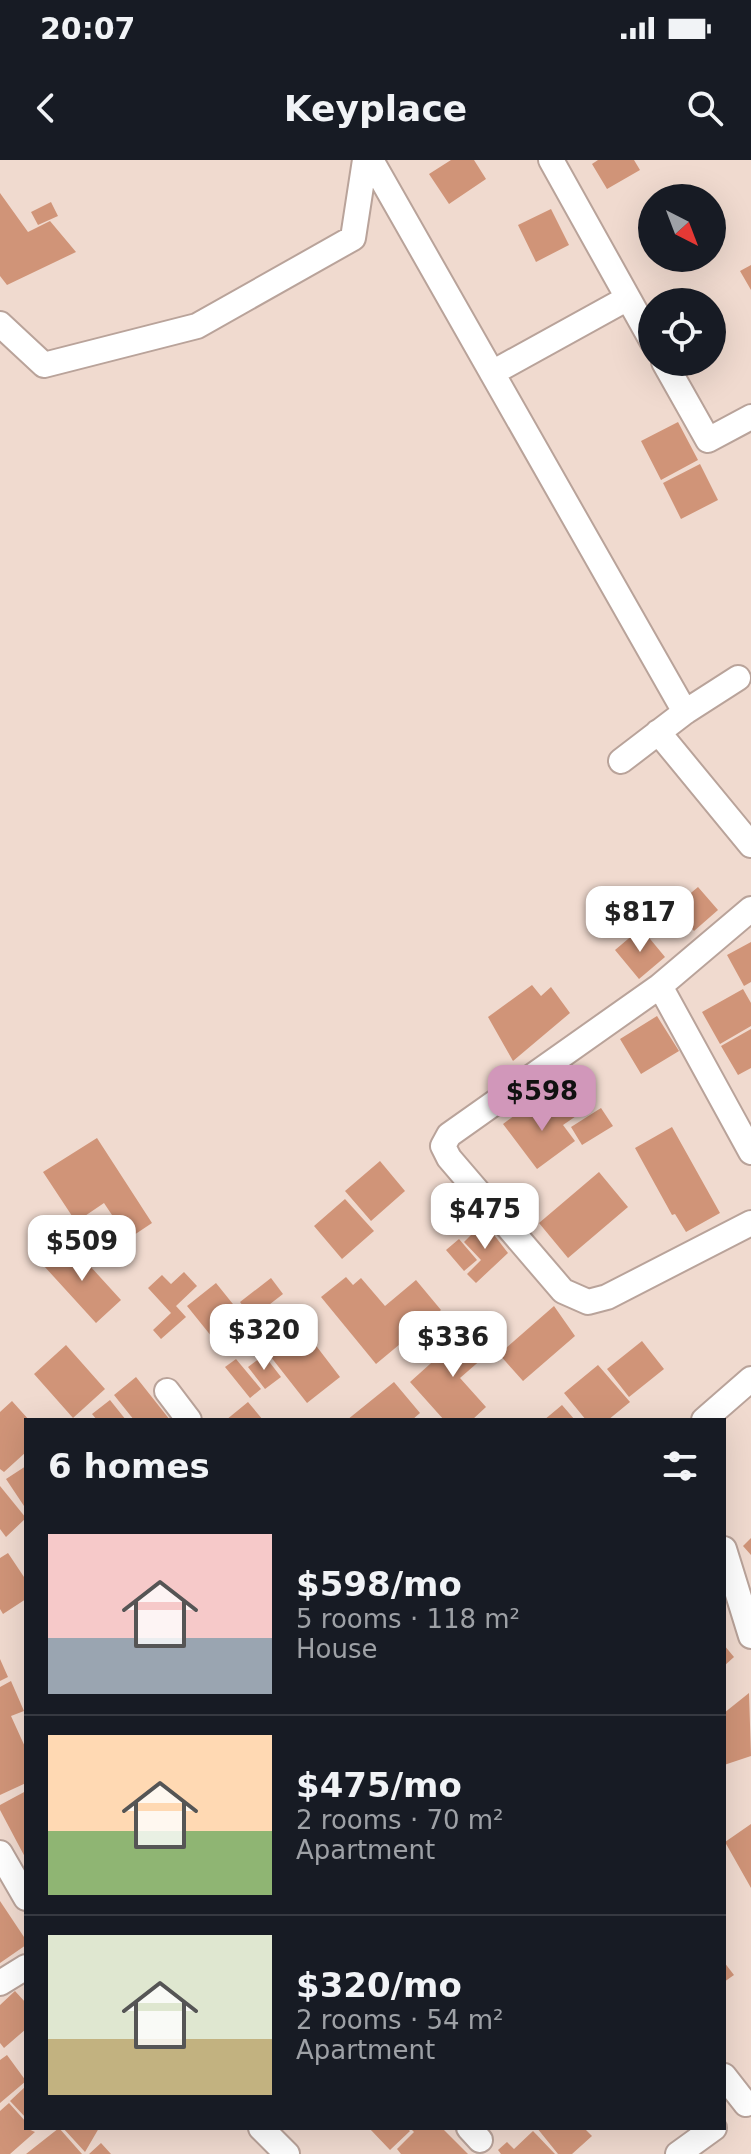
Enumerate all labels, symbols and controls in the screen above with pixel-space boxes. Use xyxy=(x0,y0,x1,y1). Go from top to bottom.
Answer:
text: 20:07 xyxy=(40,11,136,46)
icon: back xyxy=(24,86,68,130)
icon: search xyxy=(683,86,727,130)
text: Keyplace xyxy=(284,88,467,129)
north arrow xyxy=(638,184,726,272)
map controls xyxy=(638,184,726,376)
button: locate xyxy=(638,288,726,376)
pin: $817 xyxy=(593,886,687,954)
text: $817 xyxy=(604,897,676,927)
pin: $598 xyxy=(495,1065,589,1133)
text: $598 xyxy=(506,1076,578,1106)
pin: $475 xyxy=(438,1183,532,1251)
text: $475 xyxy=(449,1194,521,1224)
pin: $509 xyxy=(35,1215,129,1283)
text: $509 xyxy=(46,1226,118,1256)
pin: $320 xyxy=(217,1304,311,1372)
pin: $336 xyxy=(406,1311,500,1379)
text: $320 xyxy=(228,1315,300,1345)
text: $336 xyxy=(417,1322,489,1352)
icon: filters xyxy=(658,1444,702,1488)
text: 6 homes xyxy=(48,1446,210,1486)
text: $598/mo xyxy=(296,1564,462,1604)
icon: home xyxy=(112,1566,208,1662)
text: 5 rooms · 118 m² xyxy=(296,1604,520,1634)
text: House xyxy=(296,1634,377,1664)
text: $475/mo xyxy=(296,1765,462,1805)
icon: home xyxy=(112,1767,208,1863)
text: 2 rooms · 70 m² xyxy=(296,1805,504,1835)
text: Apartment xyxy=(296,1835,435,1865)
text: $320/mo xyxy=(296,1965,462,2005)
icon: home xyxy=(112,1967,208,2063)
text: 2 rooms · 54 m² xyxy=(296,2005,504,2035)
text: Apartment xyxy=(296,2035,435,2065)

